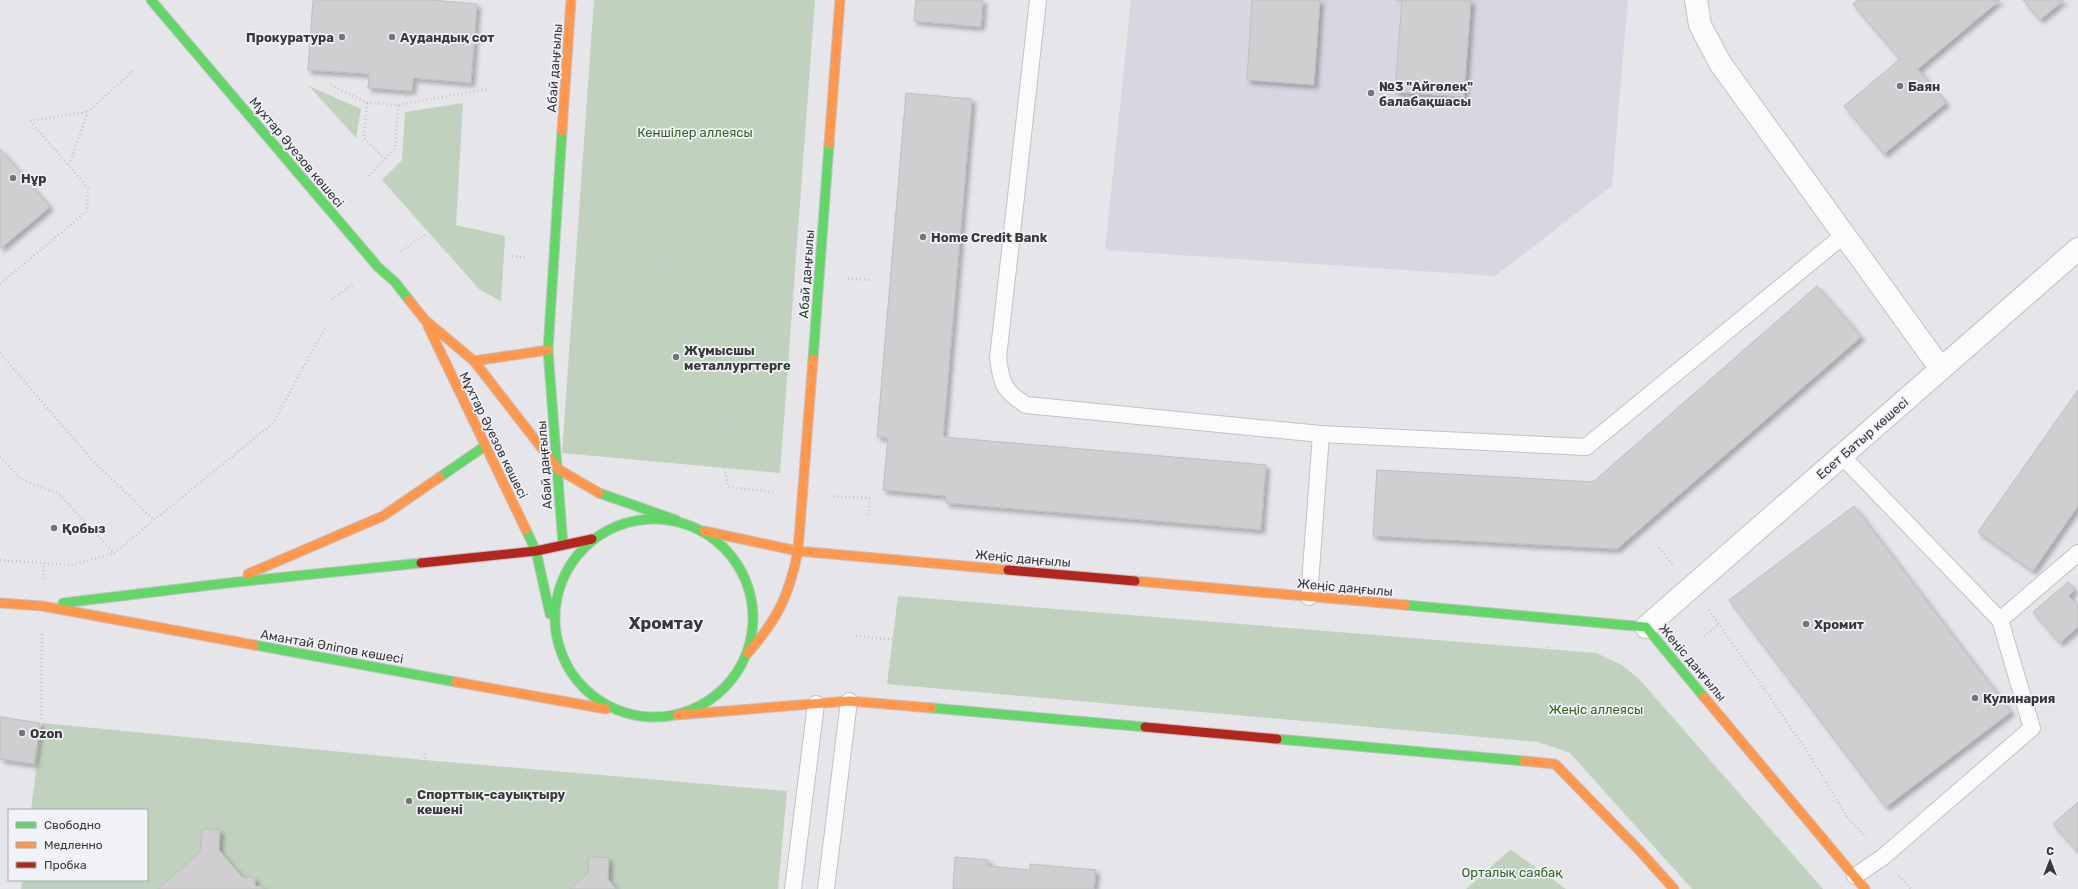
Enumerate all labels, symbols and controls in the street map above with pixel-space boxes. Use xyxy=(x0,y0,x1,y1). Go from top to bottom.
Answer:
street label: Абай даңғылы xyxy=(544,23,565,113)
place label: Прокуратура xyxy=(246,30,334,45)
place label: Аудандық сот xyxy=(400,30,494,45)
marker: Прокуратура xyxy=(337,32,347,42)
marker: Аудандық сот xyxy=(387,32,397,42)
place label: №3 "Айгөлек" балабақшасы xyxy=(1379,79,1473,109)
place label: Баян xyxy=(1908,79,1940,94)
marker: Баян xyxy=(1895,81,1905,91)
marker: №3 "Айгөлек" балабақшасы xyxy=(1366,88,1376,98)
street label: Мұхтар Әуезов көшесі xyxy=(246,94,347,210)
park label: Кеншілер аллеясы xyxy=(637,125,753,140)
place label: Нұр xyxy=(21,171,46,186)
marker: Нұр xyxy=(8,173,18,183)
street label: Абай даңғылы xyxy=(796,229,817,319)
place label: Home Credit Bank xyxy=(931,230,1048,245)
marker: Home Credit Bank xyxy=(918,232,928,242)
place label: Жұмысшы металлургтерге xyxy=(684,343,791,373)
marker: Жұмысшы металлургтерге xyxy=(671,352,681,362)
street label: Мұхтар Әуезов көшесі xyxy=(456,370,531,501)
street label: Есет Батыр көшесі xyxy=(1813,394,1911,482)
street label: Абай даңғылы xyxy=(534,420,555,510)
place label: Қобыз xyxy=(62,521,105,536)
marker: Қобыз xyxy=(49,523,59,533)
street label: Жеңіс даңғылы xyxy=(974,547,1071,570)
street label: Жеңіс даңғылы xyxy=(1296,576,1393,599)
district label: Хромтау xyxy=(629,613,703,633)
place label: Хромит xyxy=(1814,617,1864,632)
marker: Хромит xyxy=(1801,619,1811,629)
street label: Жеңіс даңғылы xyxy=(1656,621,1729,704)
street label: Амантай Әліпов көшесі xyxy=(259,627,405,666)
place label: Кулинария xyxy=(1983,691,2056,706)
marker: Кулинария xyxy=(1970,693,1980,703)
park label: Жеңіс аллеясы xyxy=(1549,702,1643,717)
place label: Ozon xyxy=(30,726,63,741)
marker: Ozon xyxy=(17,728,27,738)
place label: Спорттық-сауықтыру кешені xyxy=(417,787,566,817)
marker: Спорттық-сауықтыру кешені xyxy=(404,796,414,806)
legend xyxy=(8,809,148,881)
text: Свободно xyxy=(44,818,101,832)
text: Медленно xyxy=(44,838,103,852)
north arrow xyxy=(2030,841,2070,881)
text: С xyxy=(2046,845,2054,858)
text: Пробка xyxy=(44,858,87,872)
park label: Орталық саябақ xyxy=(1461,865,1563,880)

